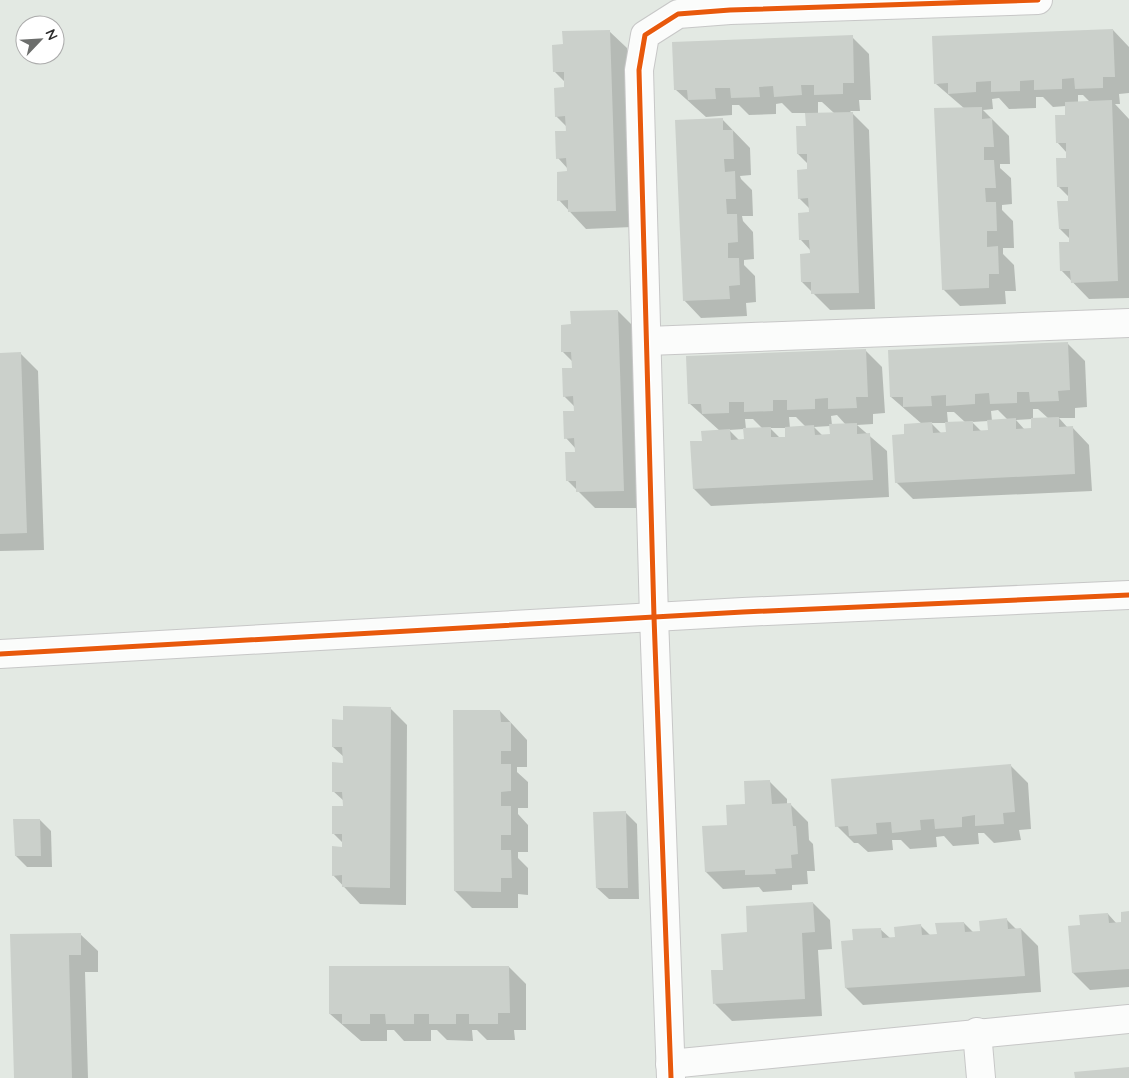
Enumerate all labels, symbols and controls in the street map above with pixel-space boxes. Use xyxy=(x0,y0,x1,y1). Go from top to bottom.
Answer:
north arrow xyxy=(15,15,65,65)
text: N xyxy=(41,26,62,43)

